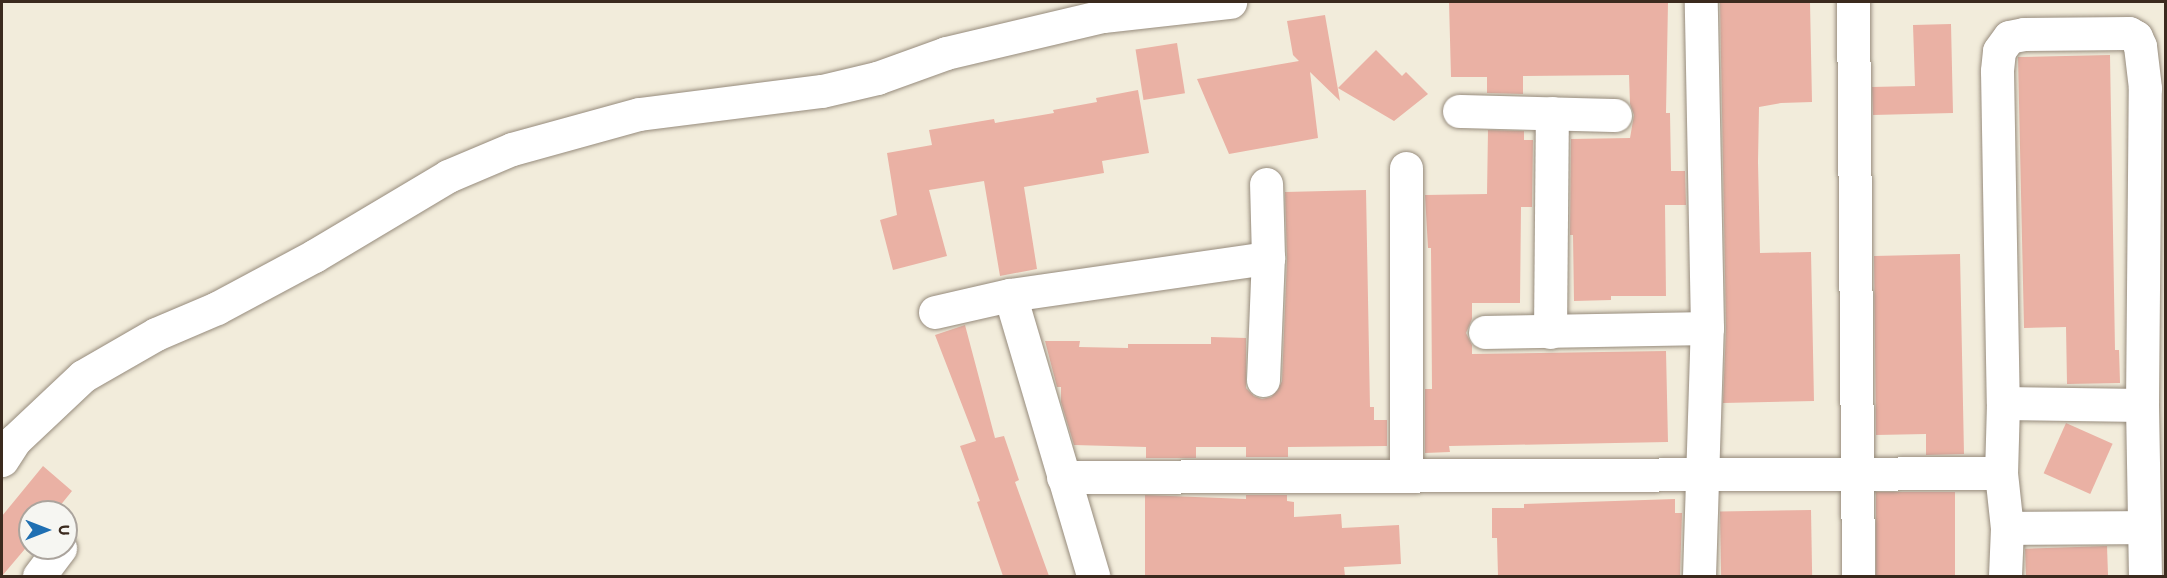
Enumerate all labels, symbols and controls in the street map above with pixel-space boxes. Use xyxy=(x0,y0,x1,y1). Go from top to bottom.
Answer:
north arrow xyxy=(18,500,78,560)
text: U xyxy=(55,525,74,535)

